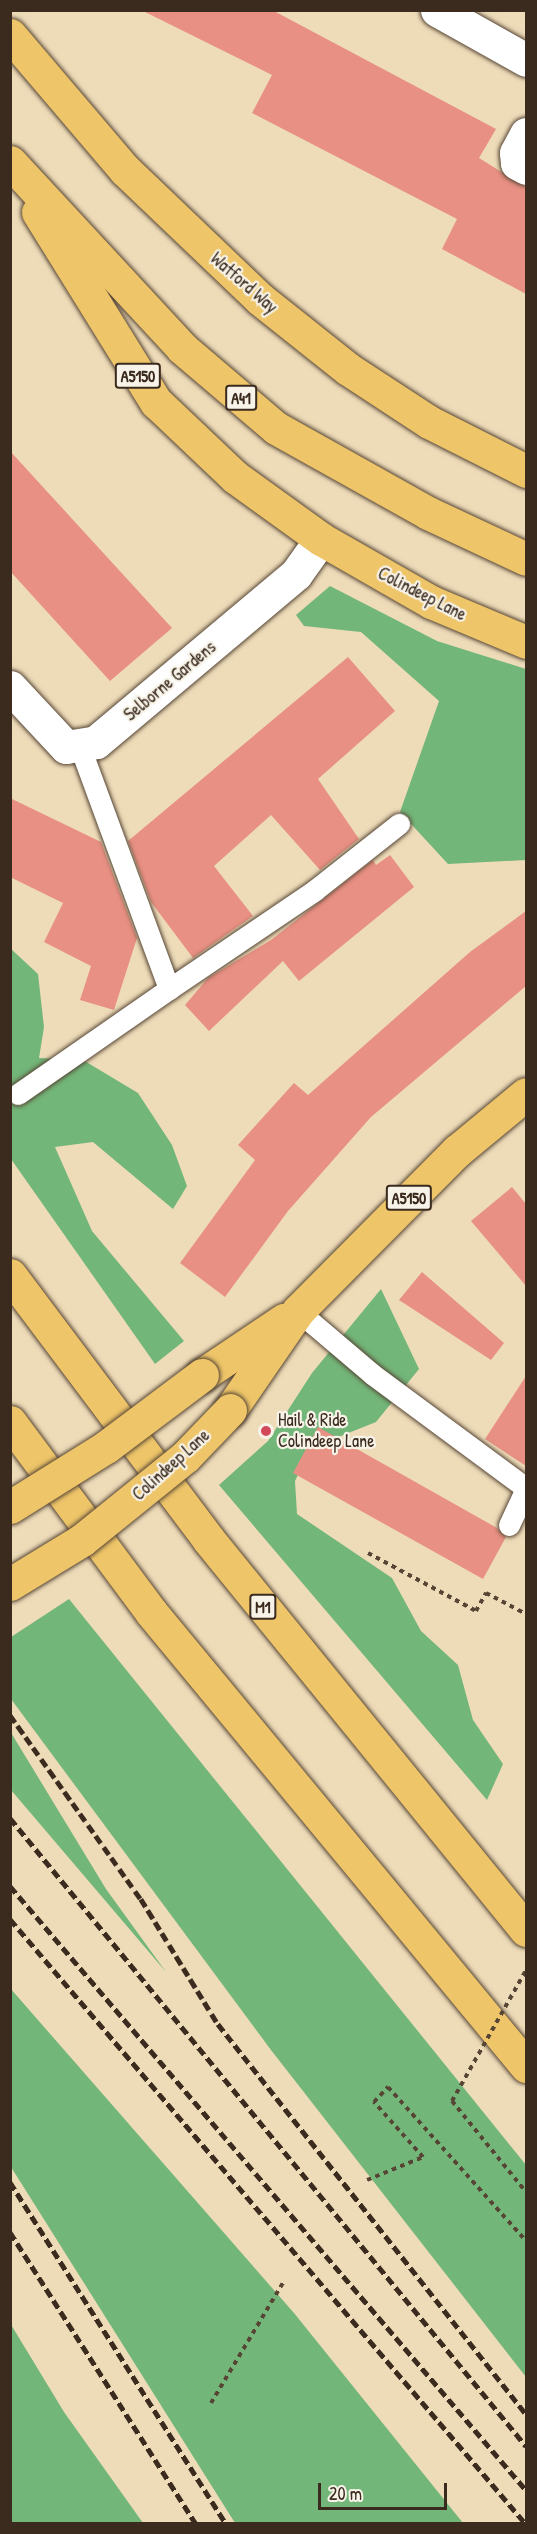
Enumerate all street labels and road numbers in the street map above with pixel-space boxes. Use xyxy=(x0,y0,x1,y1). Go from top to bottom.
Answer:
street label: Watford Way xyxy=(206,248,282,318)
road number: A5150 xyxy=(114,363,162,389)
road number: A41 xyxy=(224,385,258,411)
street label: Colindeep Lane xyxy=(374,563,470,625)
street label: Selborne Gardens xyxy=(120,636,220,726)
road number: A5150 xyxy=(385,1185,433,1211)
street label: Colindeep Lane xyxy=(128,1425,214,1505)
road number: M1 xyxy=(248,1594,278,1620)

